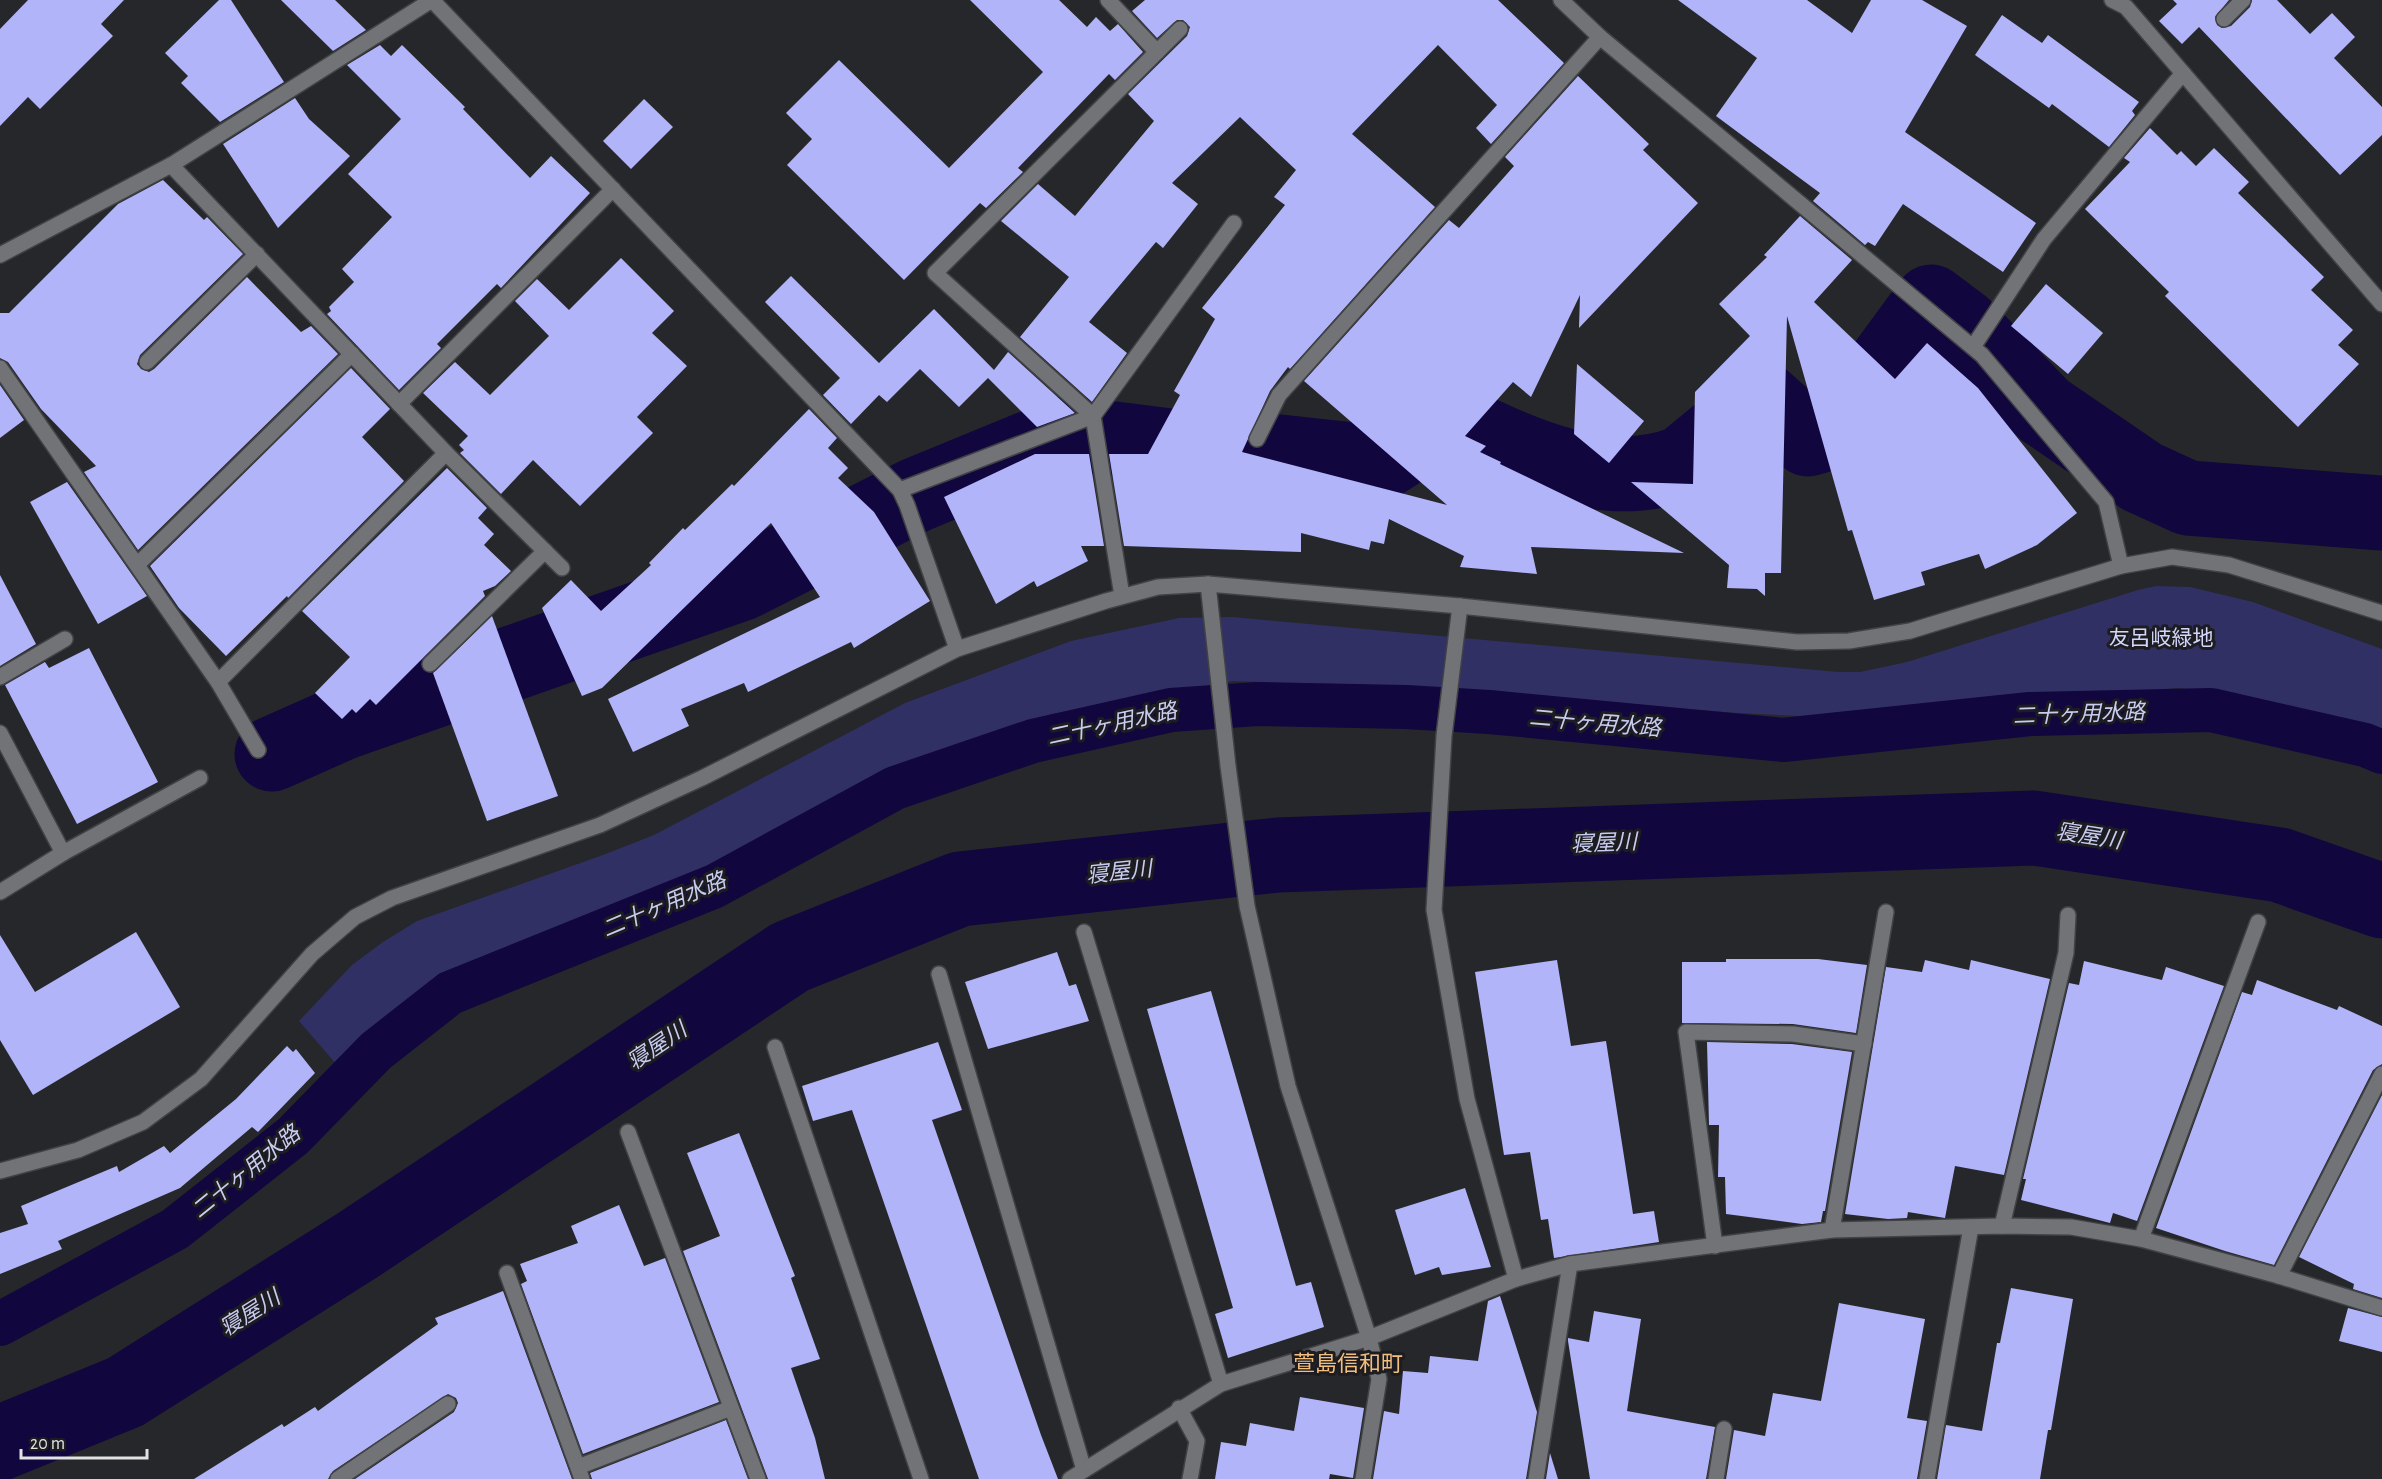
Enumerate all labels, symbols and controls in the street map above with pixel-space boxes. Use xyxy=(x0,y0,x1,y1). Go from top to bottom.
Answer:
park label: 友呂岐緑地 xyxy=(2109,627,2214,649)
water label: 二十ヶ用水路 xyxy=(1045,698,1181,748)
water label: 二十ヶ用水路 xyxy=(2013,700,2147,727)
water label: 二十ヶ用水路 xyxy=(1528,705,1664,740)
water label: 寝屋川 xyxy=(2055,819,2125,852)
water label: 寝屋川 xyxy=(1571,830,1639,855)
water label: 寝屋川 xyxy=(1085,856,1155,886)
water label: 二十ヶ用水路 xyxy=(599,867,731,941)
water label: 寝屋川 xyxy=(623,1016,692,1074)
water label: 二十ヶ用水路 xyxy=(187,1120,306,1222)
water label: 寝屋川 xyxy=(216,1284,286,1340)
district label: 萱島信和町 xyxy=(1293,1352,1403,1375)
scale bar xyxy=(21,1422,147,1460)
text: 20 m xyxy=(30,1435,65,1453)

